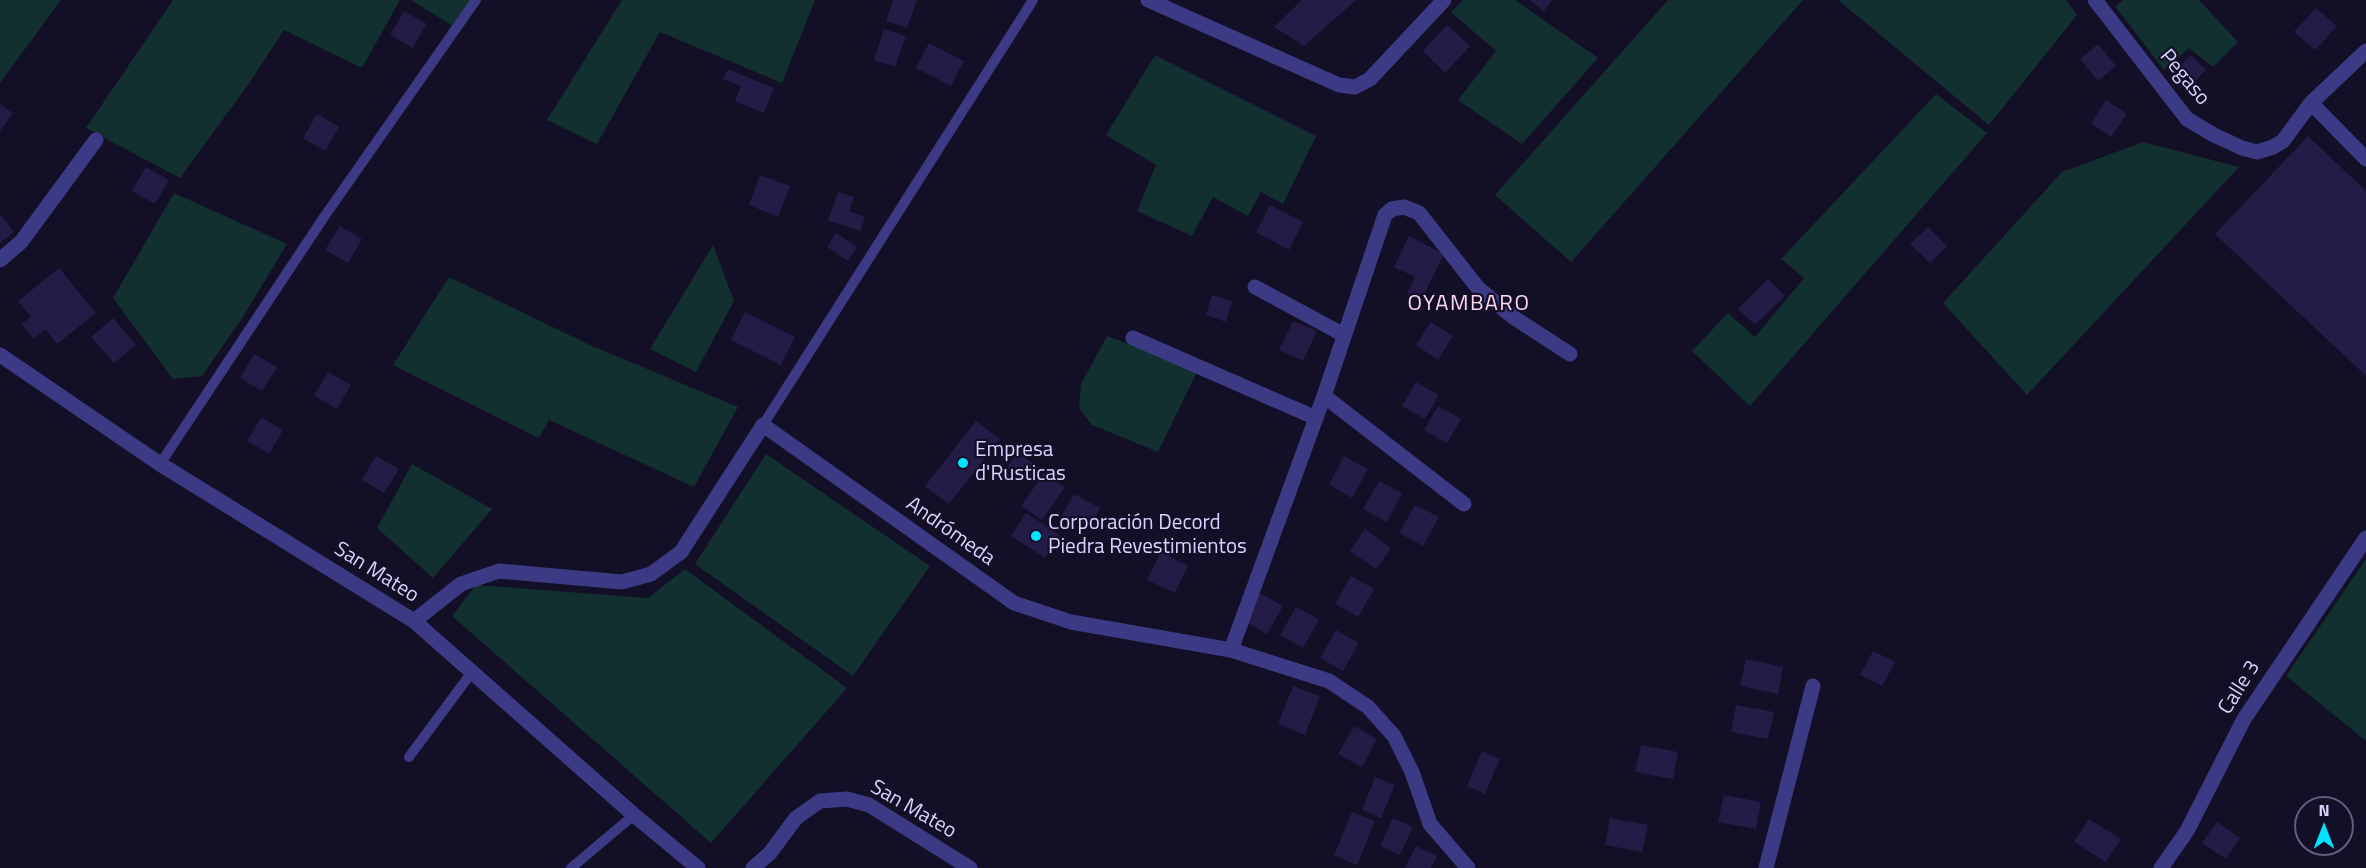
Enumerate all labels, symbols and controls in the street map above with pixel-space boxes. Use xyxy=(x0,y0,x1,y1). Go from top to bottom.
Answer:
street label: Pegaso xyxy=(2153,45,2215,111)
district label: OYAMBARO xyxy=(1408,292,1530,318)
place label: Empresa d'Rusticas xyxy=(975,438,1066,488)
marker: Empresa d'Rusticas xyxy=(956,456,970,470)
street label: Andrómeda xyxy=(901,492,999,572)
place label: Corporación Decord Piedra Revestimientos xyxy=(1048,511,1247,561)
marker: Corporación Decord Piedra Revestimientos xyxy=(1029,529,1043,543)
street label: San Mateo xyxy=(329,537,423,609)
street label: Calle 3 xyxy=(2214,656,2266,720)
street label: San Mateo xyxy=(866,775,960,845)
north arrow xyxy=(2294,796,2354,856)
text: N xyxy=(2318,798,2330,822)

